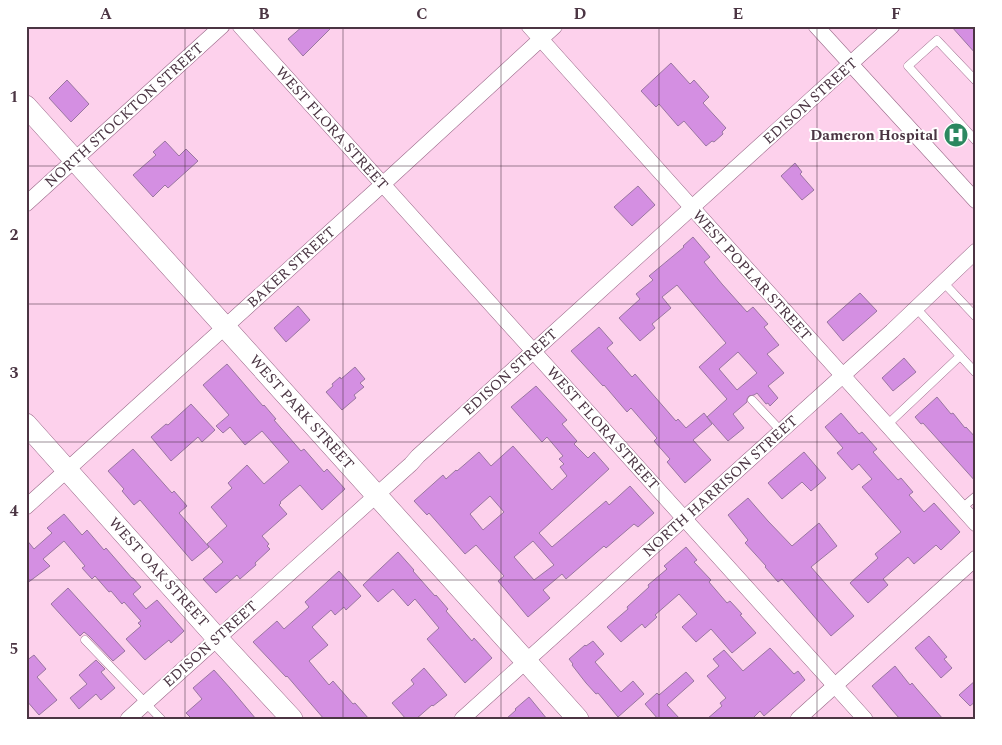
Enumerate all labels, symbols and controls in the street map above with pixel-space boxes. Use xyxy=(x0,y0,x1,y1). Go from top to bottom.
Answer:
text: A xyxy=(100,2,113,26)
text: B xyxy=(258,2,270,26)
text: C xyxy=(416,2,428,26)
text: D xyxy=(574,2,587,26)
text: E xyxy=(733,2,743,26)
text: F xyxy=(891,2,901,26)
street label: NORTH STOCKTON STREET xyxy=(40,37,209,193)
street label: EDISON STREET xyxy=(758,52,863,150)
street label: WEST FLORA STREET xyxy=(270,61,394,195)
text: 1 xyxy=(10,85,18,109)
hospital icon: Dameron Hospital xyxy=(943,122,969,148)
place label: Dameron Hospital xyxy=(810,124,938,147)
street label: WEST POPLAR STREET xyxy=(686,205,817,346)
street label: BAKER STREET xyxy=(242,221,341,314)
text: 2 xyxy=(10,223,19,247)
street label: EDISON STREET xyxy=(458,323,563,421)
street label: WEST PARK STREET xyxy=(244,350,360,475)
text: 3 xyxy=(10,361,19,385)
street label: WEST FLORA STREET xyxy=(541,361,665,495)
street label: NORTH HARRISON STREET xyxy=(637,410,803,563)
text: 4 xyxy=(10,499,19,523)
street label: WEST OAK STREET xyxy=(103,512,214,633)
street label: EDISON STREET xyxy=(158,595,263,693)
text: 5 xyxy=(10,637,18,661)

